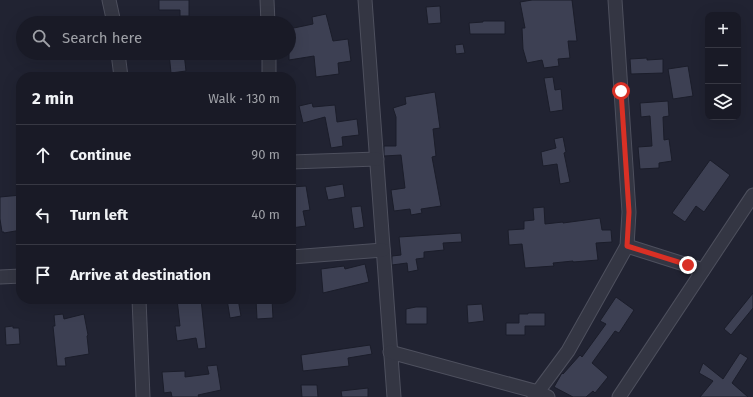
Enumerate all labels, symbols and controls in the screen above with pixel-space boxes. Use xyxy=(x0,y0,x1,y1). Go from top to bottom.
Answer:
map controls xyxy=(705,12,741,120)
button: + xyxy=(705,12,741,48)
search box xyxy=(16,16,296,60)
icon: search xyxy=(30,27,52,49)
text: Search here xyxy=(62,29,142,47)
button: − xyxy=(705,48,741,84)
route start xyxy=(612,82,630,100)
button: layers xyxy=(705,84,741,120)
text: 2 min xyxy=(32,88,74,109)
text: Walk · 130 m xyxy=(208,91,280,106)
icon: ahead xyxy=(32,144,54,166)
text: Continue xyxy=(70,146,131,164)
text: 90 m xyxy=(251,147,280,162)
icon: left xyxy=(32,204,54,226)
text: Turn left xyxy=(70,206,128,224)
text: 40 m xyxy=(251,207,280,222)
route end xyxy=(679,256,697,274)
icon: arrive xyxy=(32,264,54,286)
text: Arrive at destination xyxy=(70,266,211,284)

